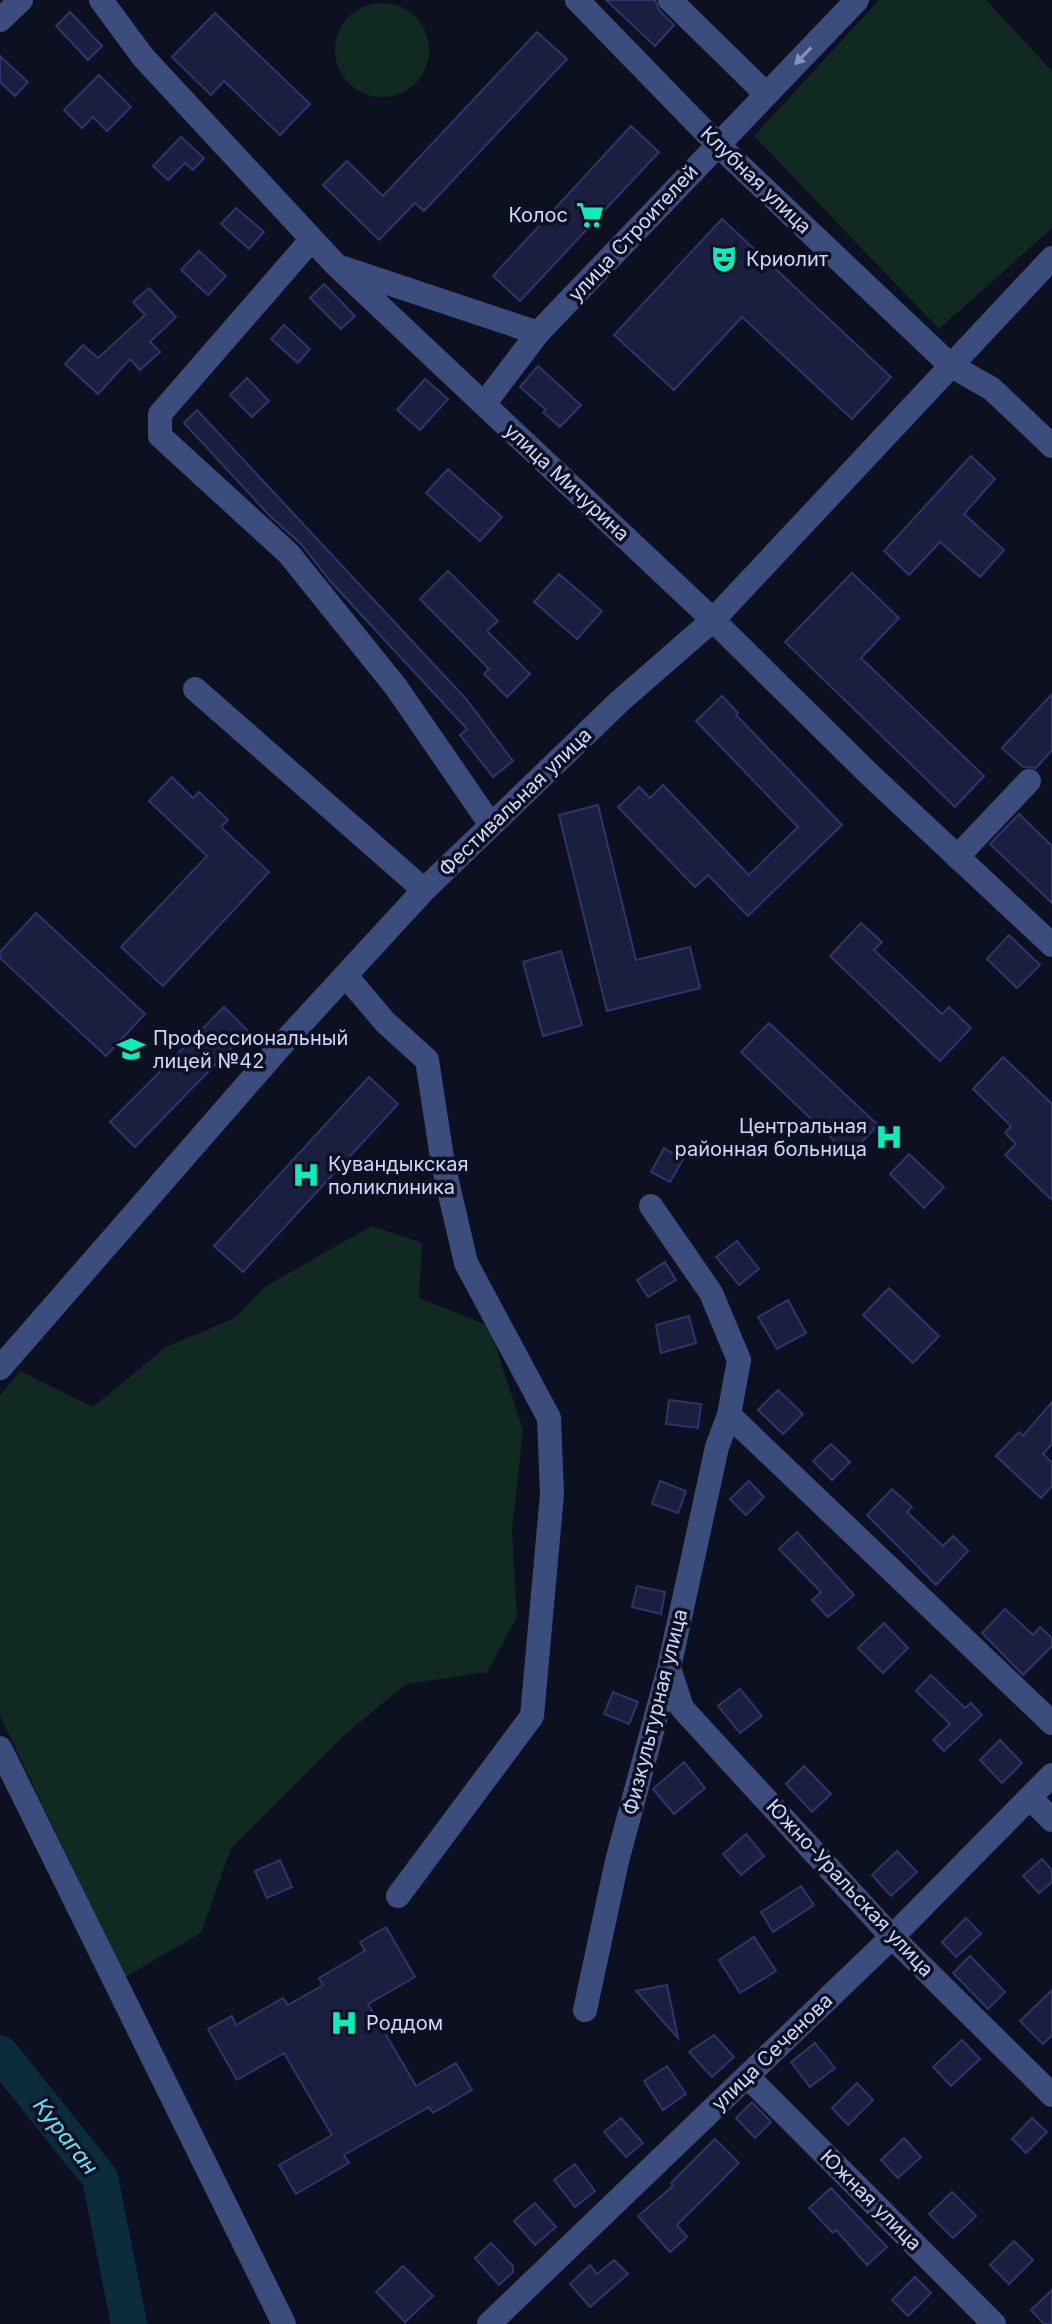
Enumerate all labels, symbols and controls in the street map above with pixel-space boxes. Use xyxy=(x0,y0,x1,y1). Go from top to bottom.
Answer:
one-way arrow xyxy=(794,46,812,65)
street label: Клубная улица xyxy=(696,121,816,239)
street label: улица Строителей xyxy=(563,160,703,306)
supermarket icon: Колос xyxy=(575,200,605,230)
place label: Колос xyxy=(508,203,568,227)
theatre icon: Криолит xyxy=(709,244,739,274)
place label: Криолит xyxy=(746,247,829,271)
street label: улица Мичурина xyxy=(500,418,634,546)
street label: Фестивальная улица xyxy=(434,723,596,881)
place label: Профессиональный лицей №42 xyxy=(153,1026,348,1073)
school or university icon: Профессиональный лицей №42 xyxy=(116,1034,146,1064)
place label: Центральная районная больница xyxy=(675,1114,867,1161)
hospital icon: Центральная районная больница xyxy=(874,1122,904,1152)
place label: Кувандыкская поликлиника xyxy=(328,1152,469,1199)
hospital icon: Кувандыкская поликлиника xyxy=(291,1160,321,1190)
street label: Физкультурная улица xyxy=(618,1607,692,1817)
street label: Южно-Уральская улица xyxy=(762,1794,938,1982)
street label: улица Сеченова xyxy=(707,1988,837,2116)
hospital icon: Роддом xyxy=(329,2008,359,2038)
place label: Роддом xyxy=(366,2011,443,2035)
water label: Кураган xyxy=(28,2093,104,2179)
street label: Южная улица xyxy=(815,2144,927,2256)

